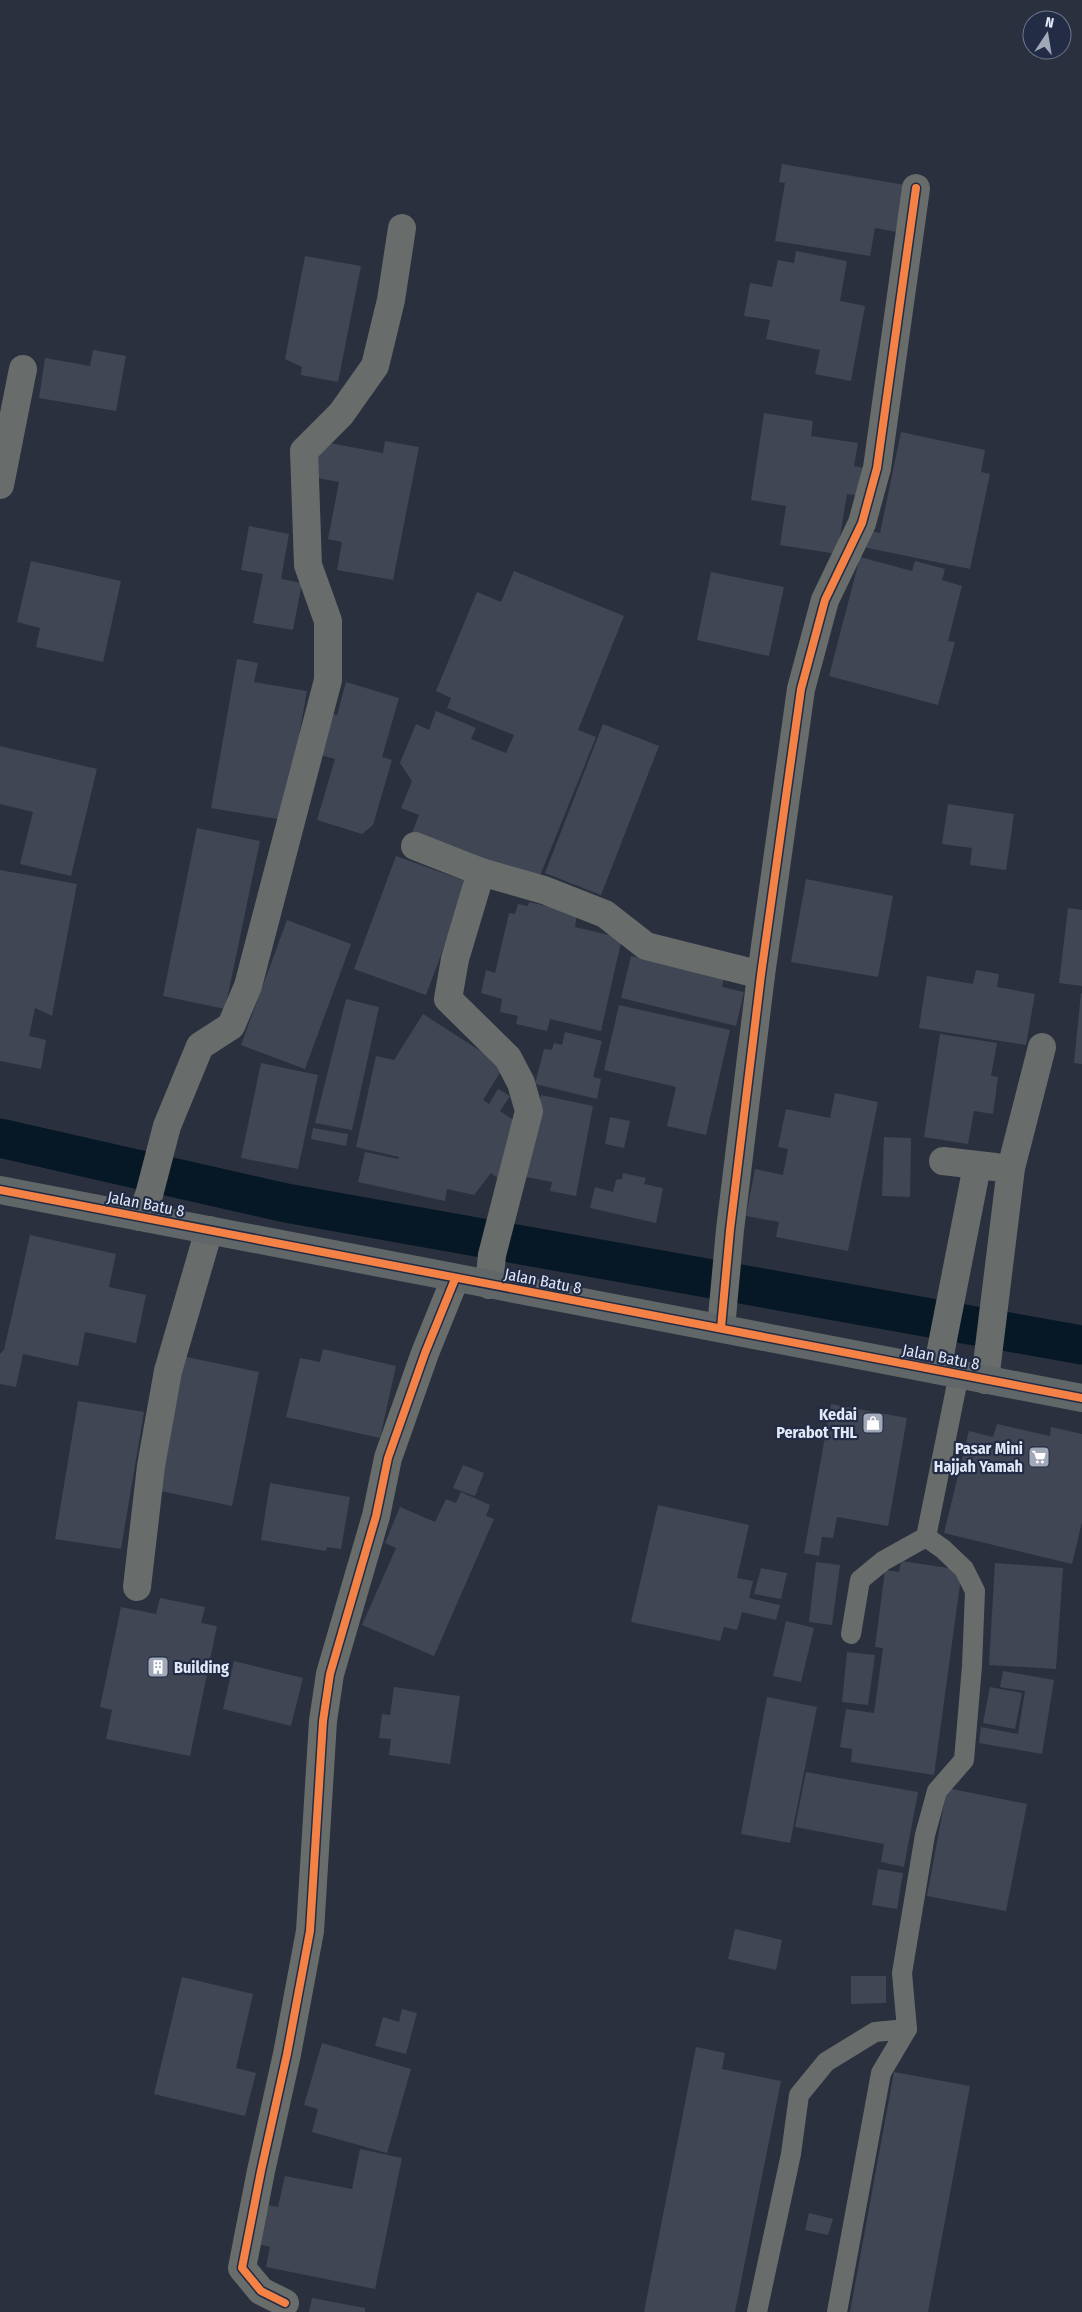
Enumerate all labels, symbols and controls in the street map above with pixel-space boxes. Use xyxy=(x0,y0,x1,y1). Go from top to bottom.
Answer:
north arrow xyxy=(1022,10,1072,60)
text: N xyxy=(1044,14,1055,32)
street label: Jalan Batu 8 xyxy=(106,1187,186,1221)
street label: Jalan Batu 8 xyxy=(503,1264,583,1298)
street label: Jalan Batu 8 xyxy=(901,1340,981,1374)
place label: Kedai Perabot THL xyxy=(776,1405,858,1442)
shop icon: Kedai Perabot THL xyxy=(861,1411,885,1435)
place label: Pasar Mini Hajjah Yamah xyxy=(934,1439,1023,1476)
supermarket icon: Pasar Mini Hajjah Yamah xyxy=(1027,1445,1051,1469)
building icon: Building xyxy=(146,1655,170,1679)
place label: Building xyxy=(174,1658,229,1677)

